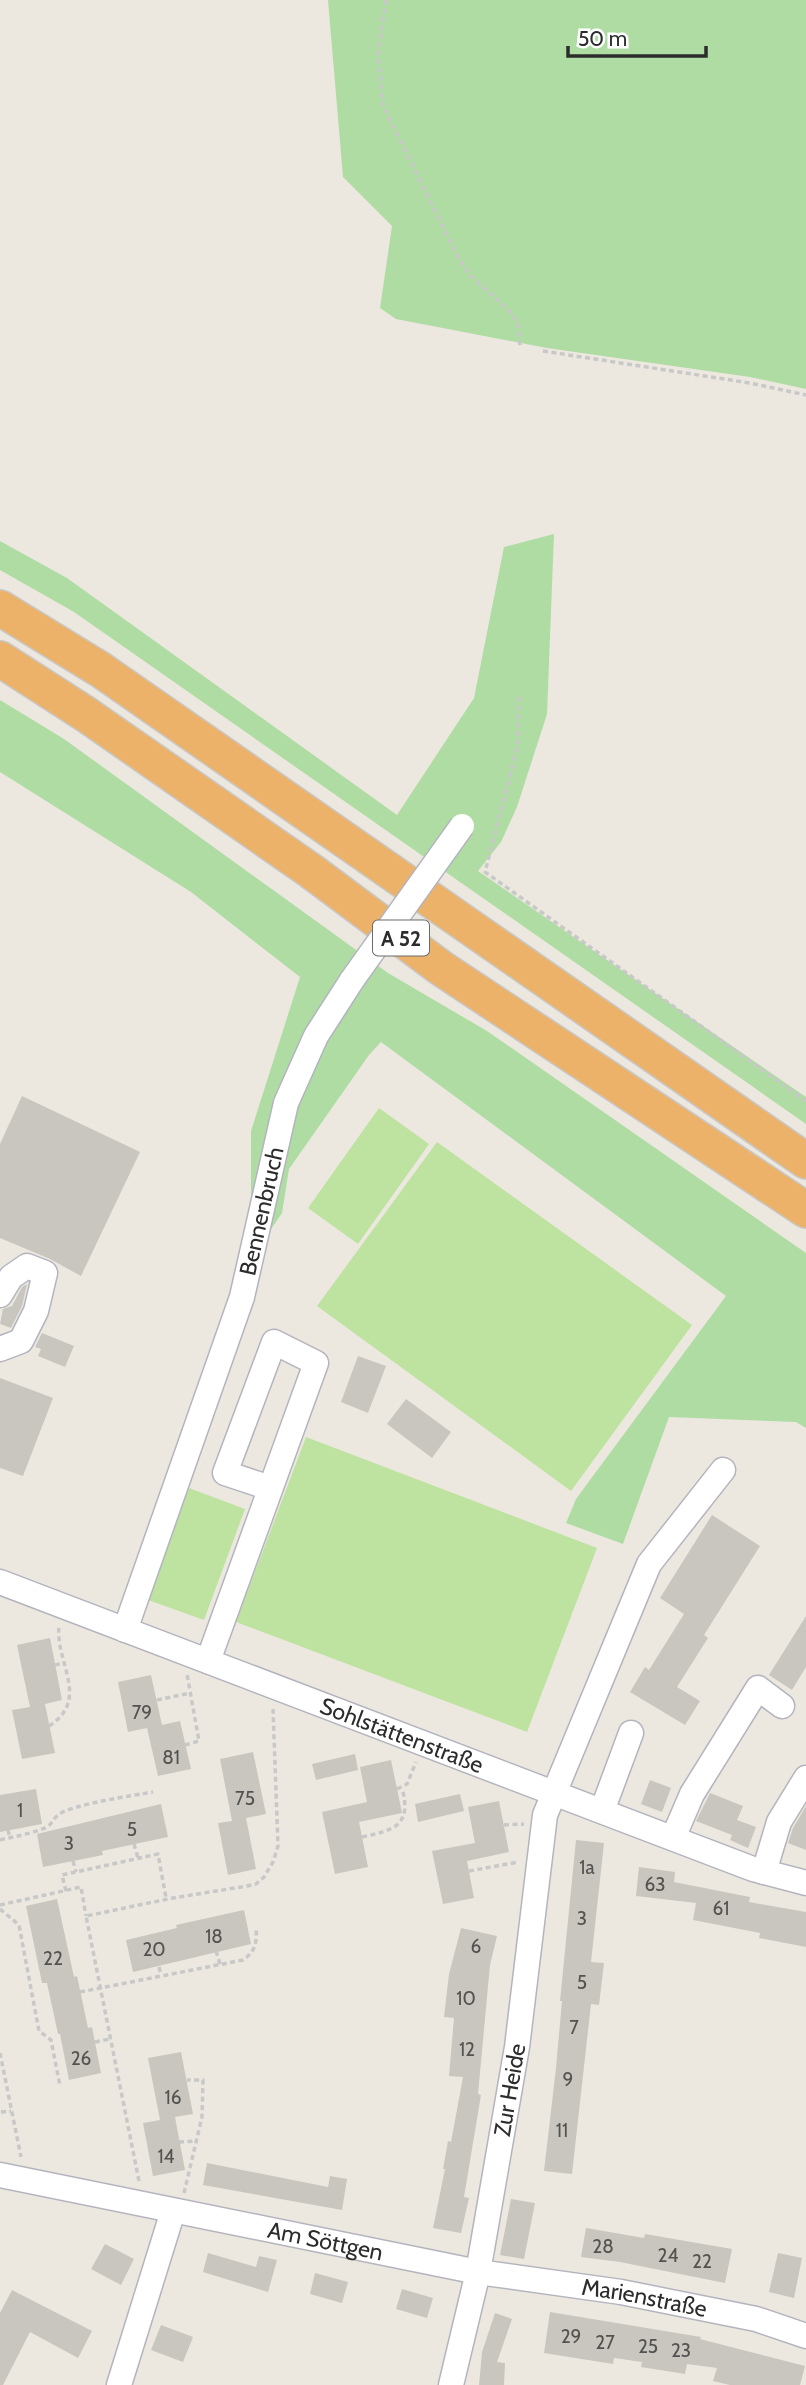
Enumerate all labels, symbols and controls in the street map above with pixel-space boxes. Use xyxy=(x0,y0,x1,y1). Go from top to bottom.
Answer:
scale bar xyxy=(568,14,706,58)
text: 50 m xyxy=(578,26,627,51)
road number: A 52 xyxy=(373,920,429,956)
street label: Bennenbruch xyxy=(233,1144,290,1278)
street label: Sohlstättenstraße xyxy=(316,1691,488,1779)
house number: 79 xyxy=(132,1701,152,1724)
house number: 81 xyxy=(162,1746,180,1769)
house number: 75 xyxy=(235,1787,255,1810)
house number: 1 xyxy=(17,1799,23,1822)
house number: 5 xyxy=(127,1818,137,1841)
house number: 3 xyxy=(64,1832,74,1855)
house number: 1a xyxy=(579,1856,595,1879)
house number: 63 xyxy=(644,1873,666,1896)
house number: 61 xyxy=(713,1897,729,1920)
house number: 3 xyxy=(577,1907,587,1930)
house number: 18 xyxy=(205,1925,223,1948)
house number: 6 xyxy=(471,1935,481,1958)
house number: 20 xyxy=(142,1938,166,1961)
house number: 22 xyxy=(43,1947,63,1970)
house number: 5 xyxy=(577,1971,587,1994)
house number: 10 xyxy=(456,1987,476,2010)
house number: 7 xyxy=(569,2016,579,2039)
house number: 12 xyxy=(459,2038,475,2061)
street label: Zur Heide xyxy=(488,2041,531,2138)
house number: 26 xyxy=(71,2047,91,2070)
house number: 9 xyxy=(563,2068,573,2091)
house number: 16 xyxy=(165,2086,182,2109)
house number: 11 xyxy=(556,2119,568,2142)
house number: 14 xyxy=(157,2145,175,2168)
street label: Am Söttgen xyxy=(265,2216,386,2266)
house number: 28 xyxy=(592,2235,614,2258)
house number: 24 xyxy=(658,2244,678,2267)
house number: 22 xyxy=(692,2250,712,2273)
street label: Marienstraße xyxy=(580,2273,710,2323)
house number: 29 xyxy=(561,2325,581,2348)
house number: 27 xyxy=(595,2331,615,2354)
house number: 25 xyxy=(638,2335,658,2358)
house number: 23 xyxy=(671,2339,691,2362)

